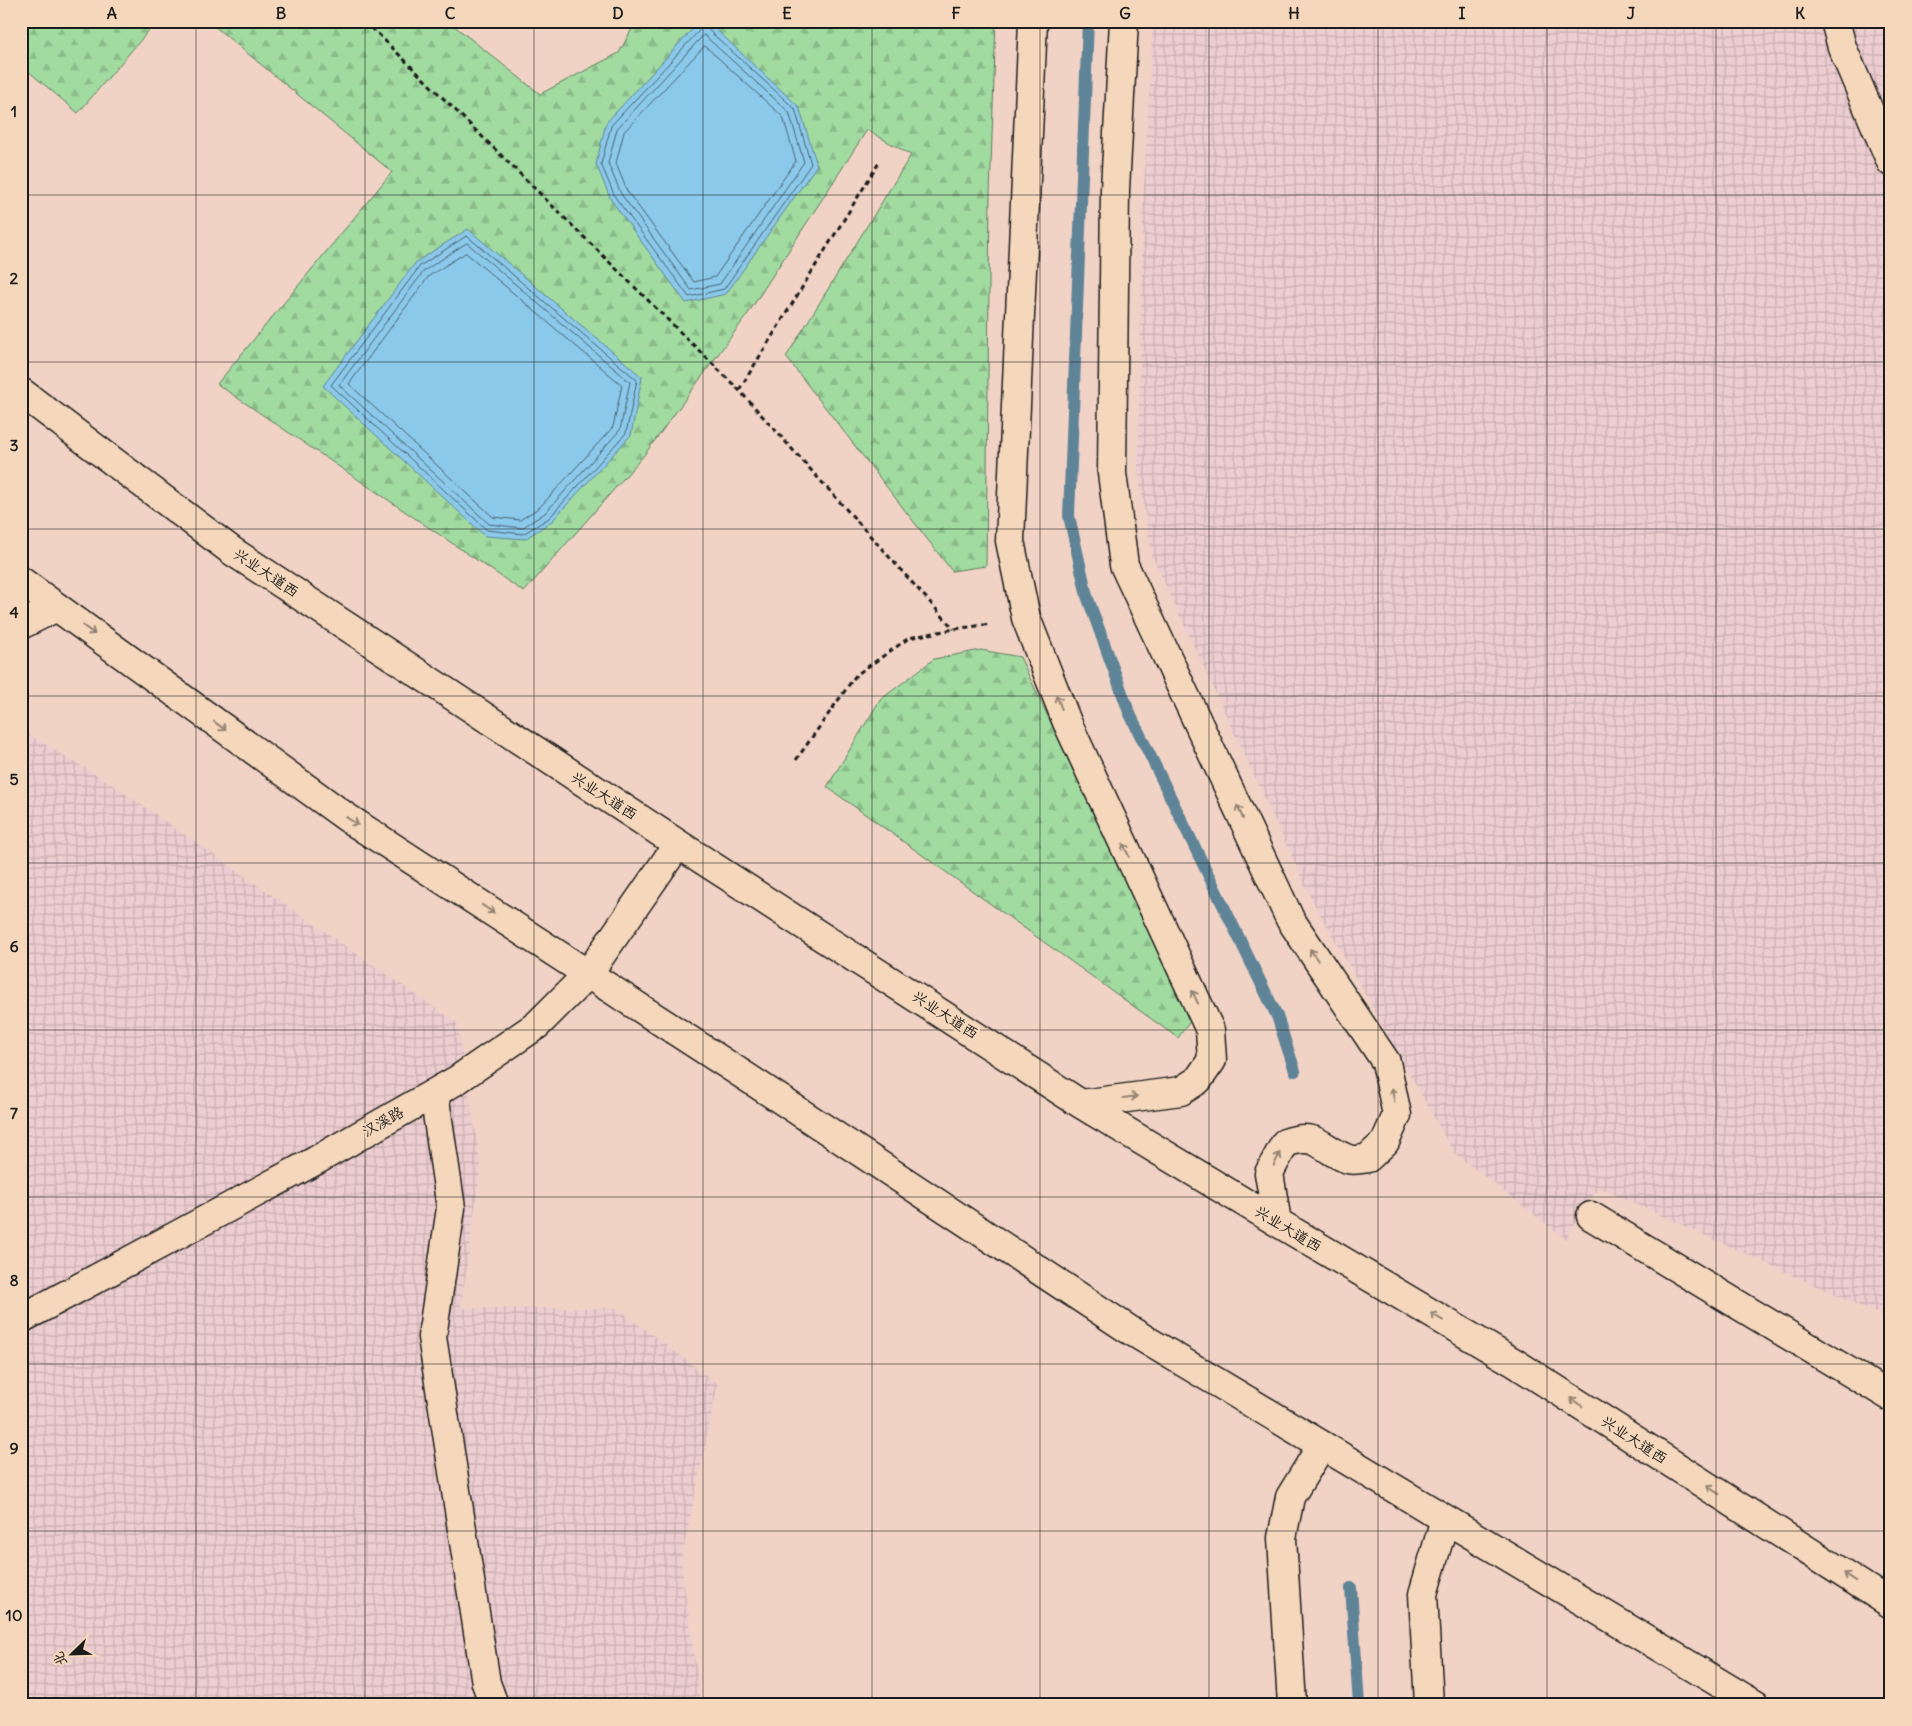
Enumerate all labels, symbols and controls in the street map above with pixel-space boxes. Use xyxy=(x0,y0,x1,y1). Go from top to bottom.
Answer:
text: A xyxy=(107,3,117,23)
text: B xyxy=(276,3,287,23)
text: C xyxy=(445,3,456,23)
text: D xyxy=(612,3,624,23)
text: E xyxy=(782,3,792,23)
text: F xyxy=(951,3,961,23)
text: G xyxy=(1119,3,1131,23)
text: H xyxy=(1288,3,1300,23)
text: I xyxy=(1459,3,1466,23)
text: J xyxy=(1627,3,1636,23)
text: K xyxy=(1795,3,1805,23)
text: 1 xyxy=(11,101,17,121)
text: 2 xyxy=(10,268,19,288)
text: 3 xyxy=(9,435,19,455)
street label: 兴业大道西 xyxy=(230,544,303,601)
text: 4 xyxy=(9,602,19,622)
one-way arrow xyxy=(82,625,96,635)
one-way arrow xyxy=(1054,695,1063,710)
one-way arrow xyxy=(213,721,227,731)
street label: 兴业大道西 xyxy=(568,767,641,824)
text: 5 xyxy=(9,769,19,789)
one-way arrow xyxy=(1234,804,1244,819)
one-way arrow xyxy=(345,816,359,826)
one-way arrow xyxy=(1121,842,1131,857)
one-way arrow xyxy=(481,905,495,915)
text: 6 xyxy=(9,936,19,956)
one-way arrow xyxy=(1309,949,1319,963)
street label: 兴业大道西 xyxy=(909,986,982,1043)
one-way arrow xyxy=(1190,990,1199,1005)
one-way arrow xyxy=(1388,1088,1397,1104)
one-way arrow xyxy=(1122,1092,1138,1102)
street label: 汉溪路 xyxy=(359,1102,407,1141)
text: 7 xyxy=(10,1103,18,1123)
one-way arrow xyxy=(1272,1151,1282,1166)
street label: 兴业大道西 xyxy=(1251,1201,1325,1256)
text: 8 xyxy=(9,1270,19,1290)
one-way arrow xyxy=(1431,1312,1445,1322)
one-way arrow xyxy=(1569,1397,1583,1407)
street label: 兴业大道西 xyxy=(1598,1411,1671,1468)
text: 9 xyxy=(9,1438,19,1458)
one-way arrow xyxy=(1706,1484,1720,1494)
one-way arrow xyxy=(1843,1572,1857,1582)
text: 10 xyxy=(6,1605,22,1625)
north arrow xyxy=(48,1628,98,1678)
text: 北 xyxy=(49,1649,71,1669)

